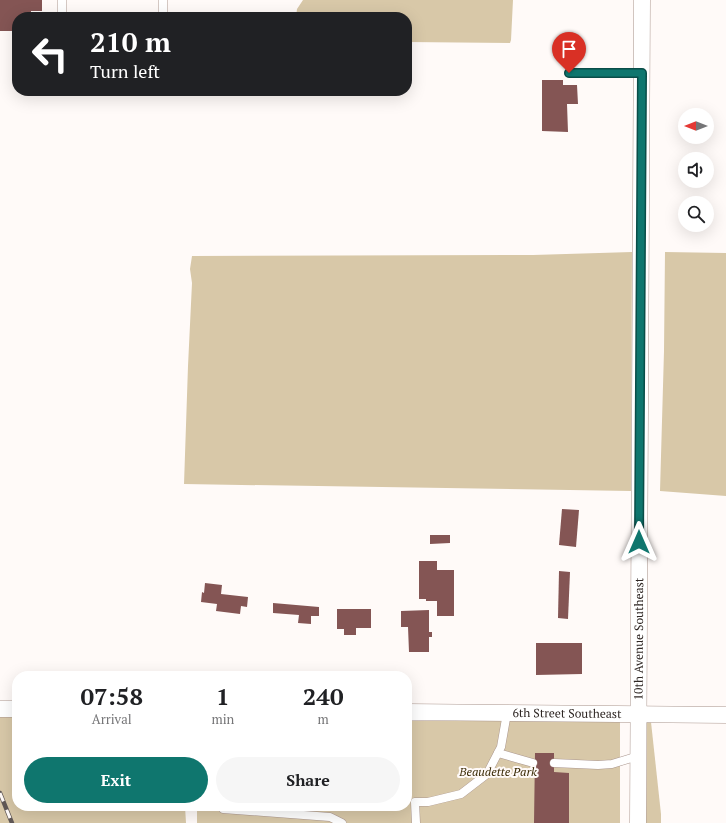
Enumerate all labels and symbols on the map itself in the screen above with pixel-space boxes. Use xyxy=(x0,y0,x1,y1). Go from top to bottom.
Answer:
pin xyxy=(552,32,586,73)
north arrow xyxy=(678,108,714,144)
position arrow xyxy=(618,521,660,563)
street label: 10th Avenue Southeast xyxy=(631,577,646,700)
street label: 6th Street Southeast xyxy=(512,705,622,721)
park label: Beaudette Park xyxy=(458,764,537,779)

